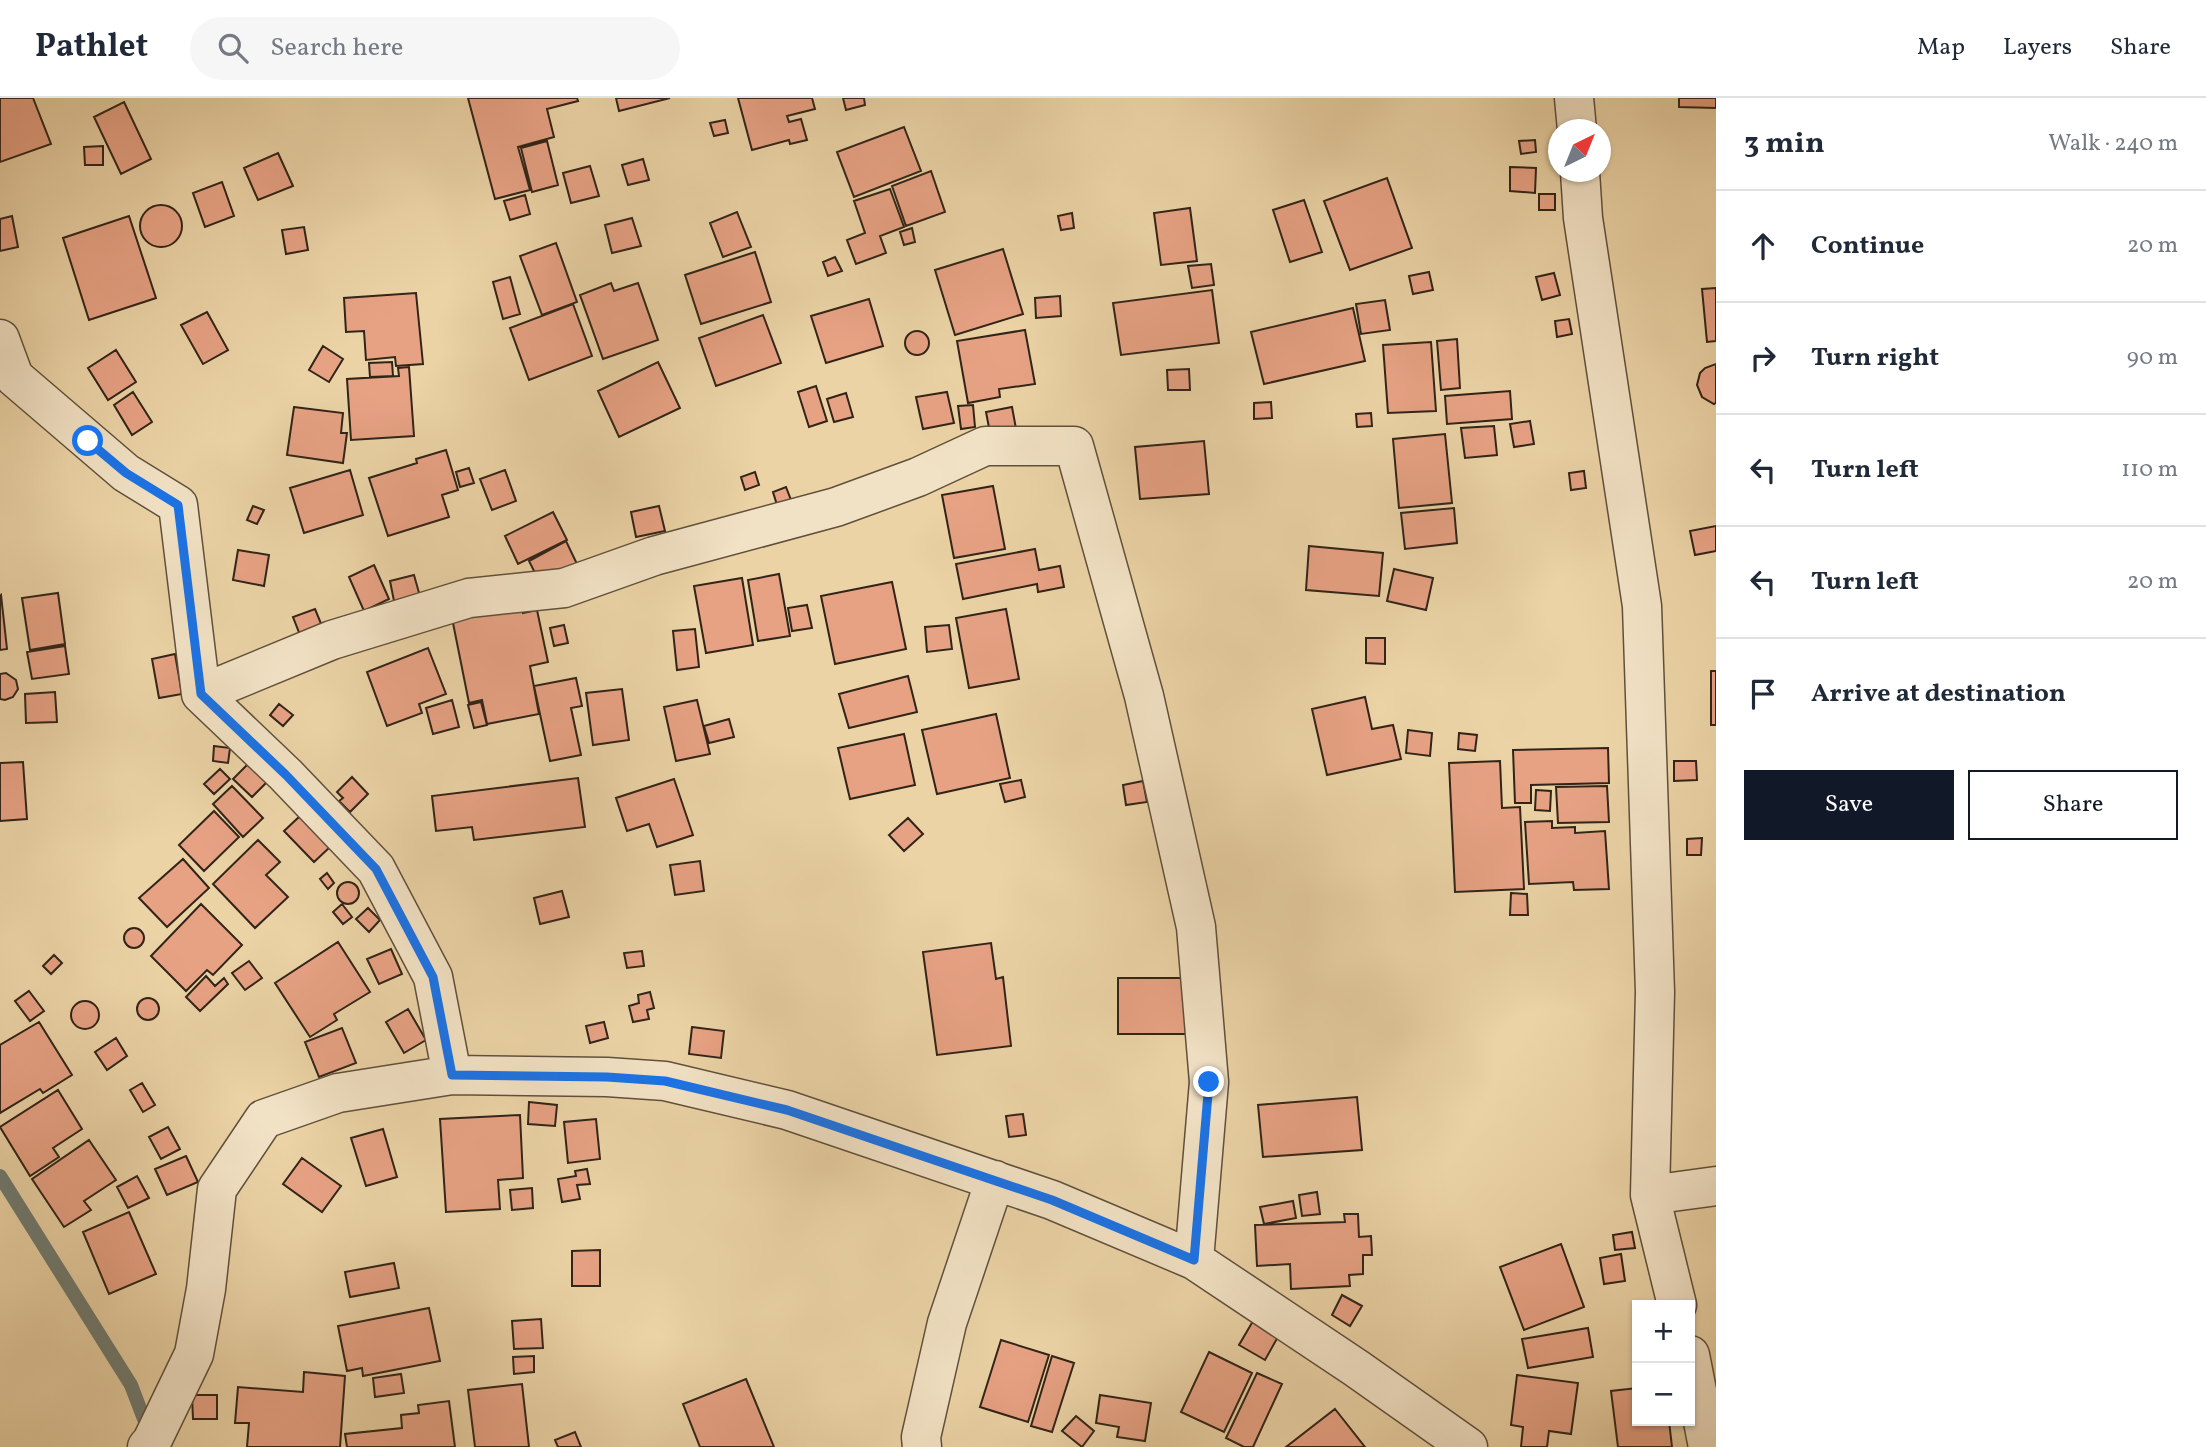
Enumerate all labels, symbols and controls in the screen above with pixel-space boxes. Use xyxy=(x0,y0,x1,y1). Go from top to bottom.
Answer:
search box xyxy=(190,17,680,80)
text: Pathlet xyxy=(35,25,148,71)
icon: search xyxy=(214,29,252,67)
text: Search here xyxy=(270,30,403,66)
text: Map xyxy=(1917,31,1965,65)
text: Layers xyxy=(2003,31,2072,65)
text: Share xyxy=(2110,31,2171,65)
north arrow xyxy=(1548,119,1611,182)
text: 3 min xyxy=(1744,123,1825,165)
text: Walk · 240 m xyxy=(2048,128,2178,160)
icon: ahead xyxy=(1744,227,1782,265)
text: Continue xyxy=(1811,228,1924,264)
text: 20 m xyxy=(2127,230,2178,262)
icon: right xyxy=(1744,339,1782,377)
text: Turn right xyxy=(1811,340,1939,376)
text: 90 m xyxy=(2127,342,2178,374)
route start xyxy=(72,425,103,456)
icon: left xyxy=(1744,451,1782,489)
text: Turn left xyxy=(1811,452,1919,488)
text: 110 m xyxy=(2121,454,2178,486)
icon: left xyxy=(1744,563,1782,601)
text: Turn left xyxy=(1811,564,1919,600)
text: 20 m xyxy=(2127,566,2178,598)
icon: arrive xyxy=(1744,675,1782,713)
text: Arrive at destination xyxy=(1811,676,2066,712)
button: Save xyxy=(1744,770,1954,840)
button: Share xyxy=(1968,770,2178,840)
route end xyxy=(1193,1066,1224,1097)
map controls xyxy=(1632,1300,1695,1426)
button: + xyxy=(1632,1300,1695,1363)
button: − xyxy=(1632,1363,1695,1426)

